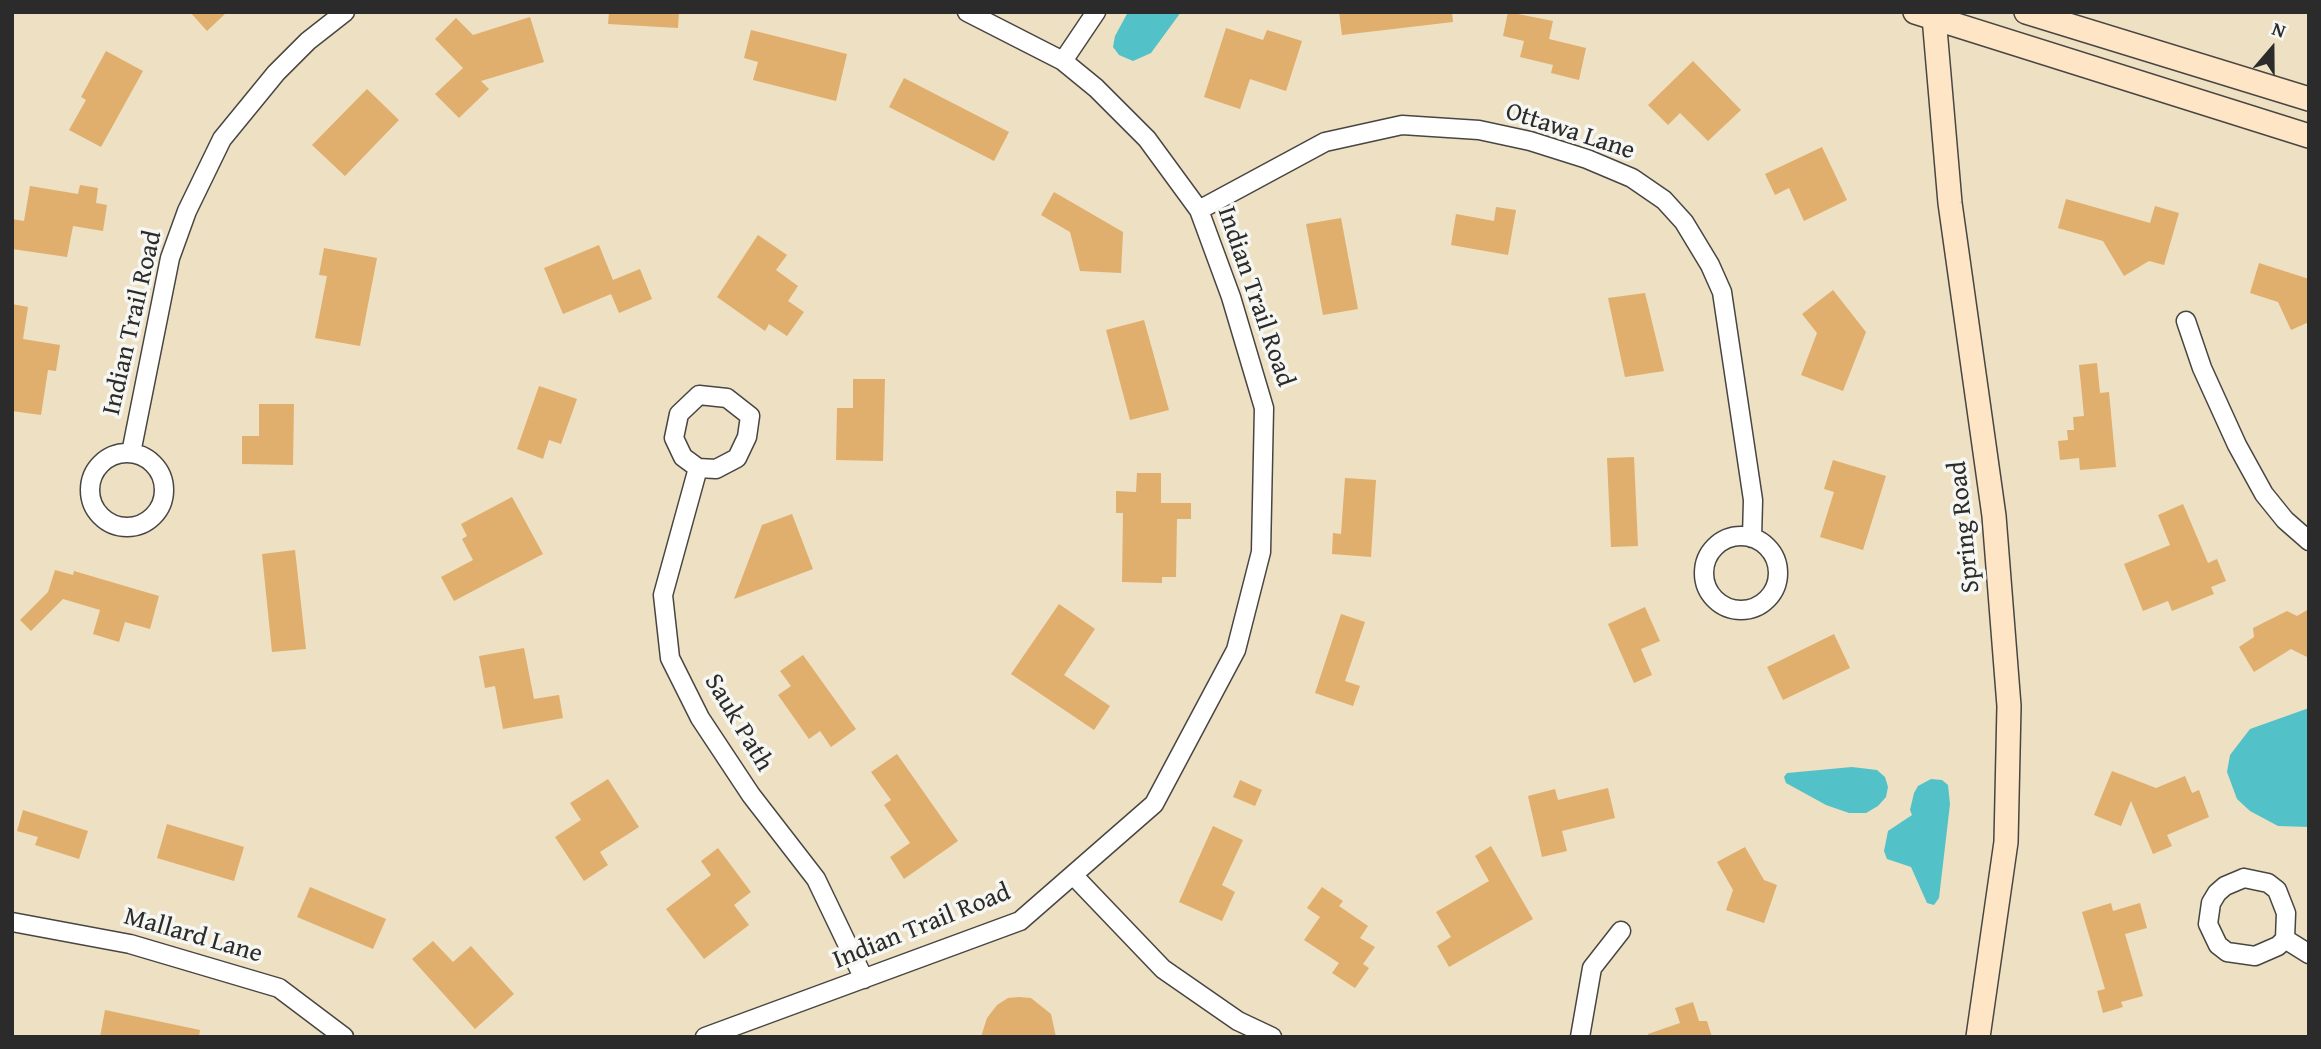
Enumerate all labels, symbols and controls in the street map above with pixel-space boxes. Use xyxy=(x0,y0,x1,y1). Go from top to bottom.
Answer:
north arrow xyxy=(2237,14,2307,84)
text: N xyxy=(2268,14,2290,45)
street label: Ottawa Lane xyxy=(1502,96,1638,168)
street label: Indian Trail Road xyxy=(1210,203,1300,391)
street label: Indian Trail Road xyxy=(97,228,169,418)
street label: Spring Road xyxy=(1943,460,1987,594)
street label: Sauk Path xyxy=(697,669,779,777)
street label: Indian Trail Road xyxy=(829,877,1015,977)
street label: Mallard Lane xyxy=(120,901,266,971)

